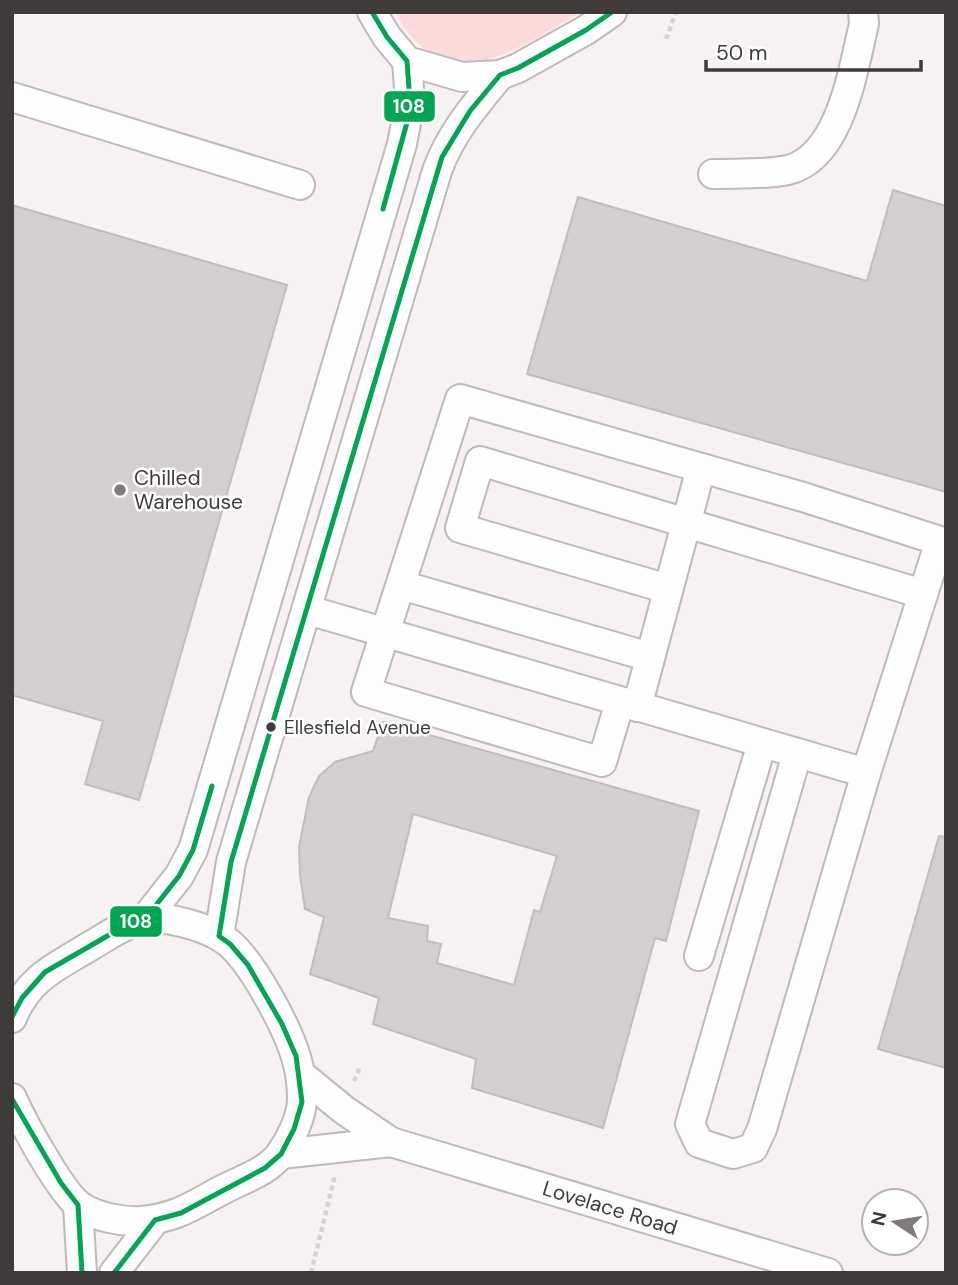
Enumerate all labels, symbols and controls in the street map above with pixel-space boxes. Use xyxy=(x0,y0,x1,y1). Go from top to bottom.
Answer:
scale bar xyxy=(706,28,921,72)
text: 50 m xyxy=(716,39,767,67)
line badge: 108 xyxy=(383,90,436,123)
text: 108 xyxy=(393,94,425,119)
place label: Chilled Warehouse xyxy=(134,464,243,516)
marker: Chilled Warehouse xyxy=(112,482,128,498)
place label: Ellesfield Avenue xyxy=(284,715,431,740)
marker: Ellesfield Avenue xyxy=(264,720,278,734)
line badge: 108 xyxy=(109,905,163,938)
text: 108 xyxy=(120,909,152,934)
street label: Lovelace Road xyxy=(539,1174,681,1242)
north arrow xyxy=(860,1187,930,1257)
text: N xyxy=(865,1209,893,1228)

